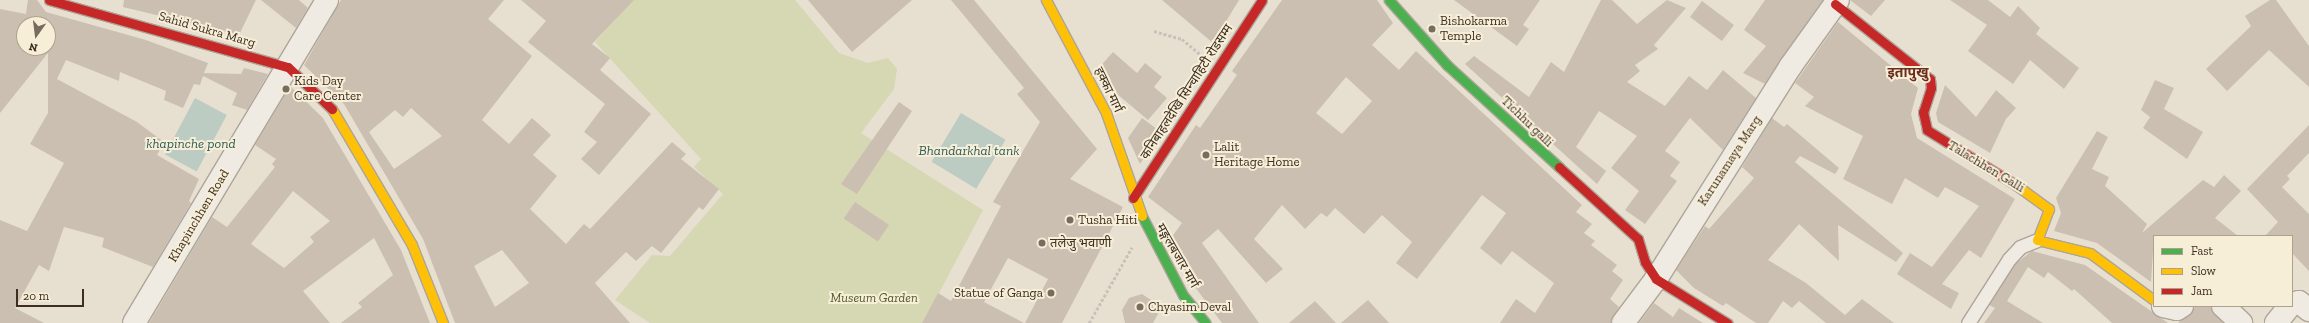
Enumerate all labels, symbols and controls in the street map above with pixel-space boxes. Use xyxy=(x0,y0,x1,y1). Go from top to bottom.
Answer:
street label: Sahid Sukra Marg xyxy=(157,9,257,51)
place label: Bishokarma Temple xyxy=(1440,14,1507,45)
north arrow xyxy=(16,16,56,56)
street label: कनिबाहलदेखि सिन्चाहिटी रोडसम्म xyxy=(1137,21,1237,163)
marker: Bishokarma Temple xyxy=(1427,24,1437,34)
text: N xyxy=(28,40,39,54)
street label: हक्का मार्ग xyxy=(1090,65,1126,115)
district label: इतापुखु xyxy=(1888,65,1928,81)
place label: Kids Day Care Center xyxy=(294,74,362,105)
marker: Kids Day Care Center xyxy=(281,84,291,94)
street label: Tichhu galli xyxy=(1498,93,1556,151)
street label: Karunamaya Marg xyxy=(1695,113,1765,209)
water label: khapinche pond xyxy=(146,136,236,152)
street label: Talachhen Galli xyxy=(1945,138,2027,196)
place label: Lalit Heritage Home xyxy=(1214,140,1300,171)
water label: Bhandarkhal tank xyxy=(919,143,1019,159)
marker: Lalit Heritage Home xyxy=(1201,150,1211,160)
street label: Khapinchhen Road xyxy=(165,167,233,265)
place label: Tusha Hiti xyxy=(1078,212,1137,228)
marker: Tusha Hiti xyxy=(1065,215,1075,225)
street label: मङ्गलबजार मार्ग xyxy=(1152,221,1202,291)
place label: तलेजु भवाणी xyxy=(1050,235,1111,251)
legend xyxy=(2153,235,2293,307)
marker: तलेजु भवाणी xyxy=(1037,238,1047,248)
text: Fast xyxy=(2191,244,2213,258)
text: Slow xyxy=(2191,264,2216,278)
scale bar xyxy=(18,281,86,307)
text: Jam xyxy=(2191,284,2212,298)
place label: Statue of Ganga xyxy=(954,285,1043,301)
marker: Statue of Ganga xyxy=(1046,288,1056,298)
text: 20 m xyxy=(23,289,49,303)
park label: Museum Garden xyxy=(830,290,918,306)
place label: Chyasim Deval xyxy=(1148,299,1231,315)
marker: Chyasim Deval xyxy=(1135,302,1145,312)

